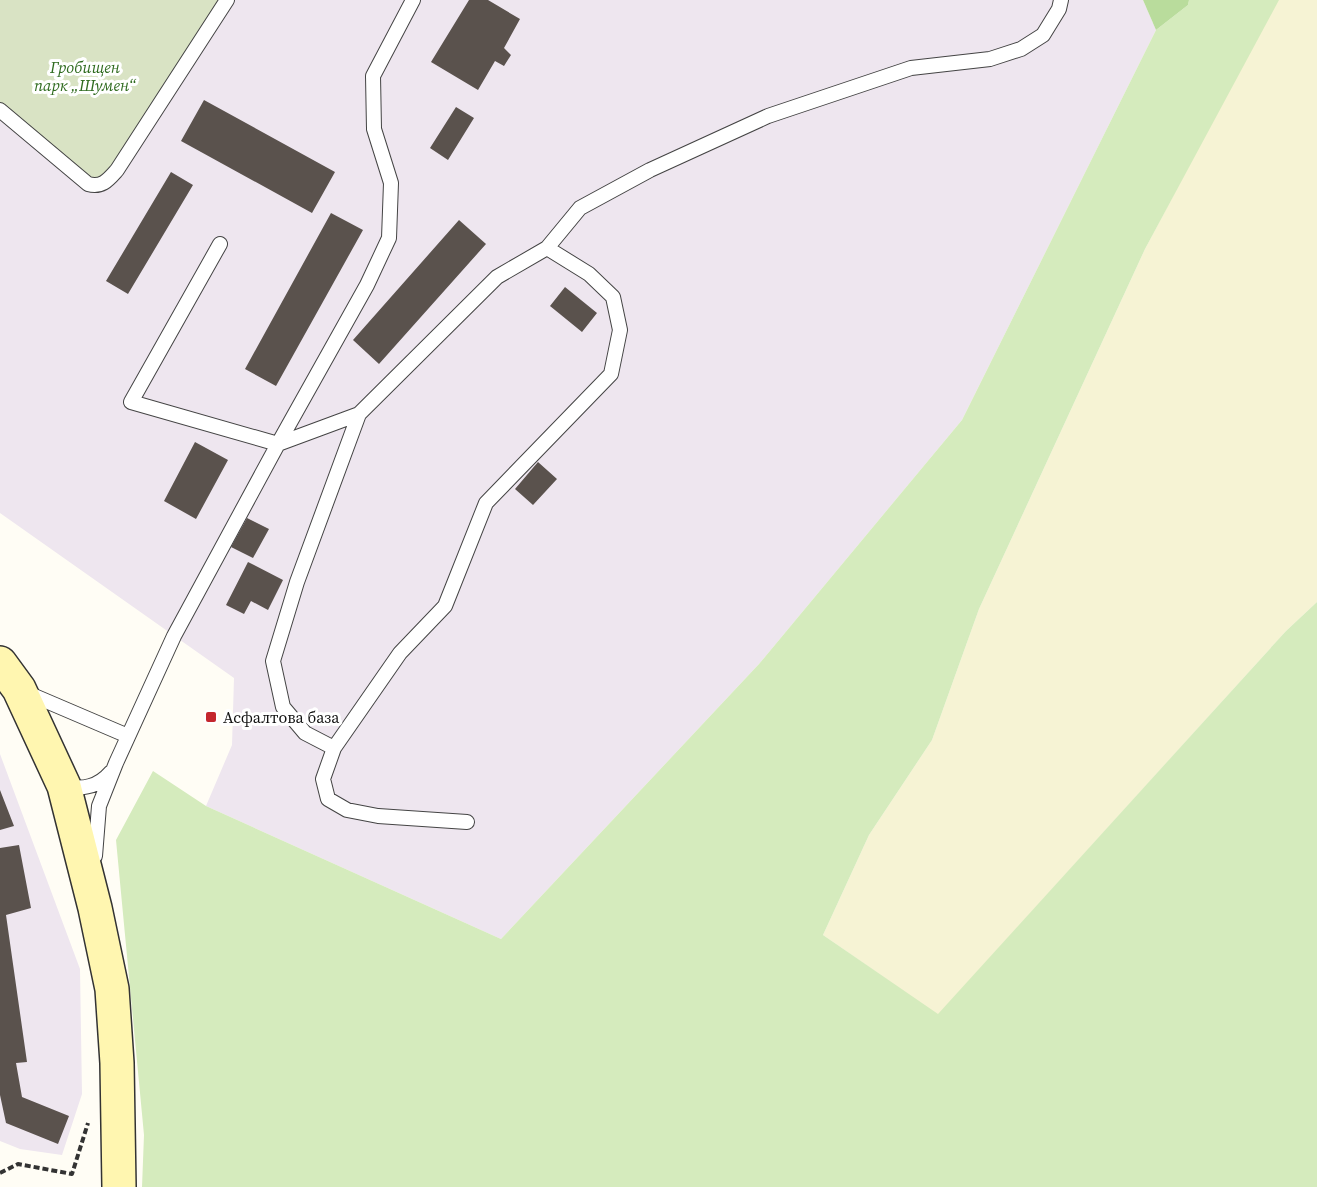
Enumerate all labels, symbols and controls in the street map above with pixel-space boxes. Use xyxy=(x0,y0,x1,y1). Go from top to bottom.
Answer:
park label: Гробищен парк „Шумен“ xyxy=(34,56,137,96)
place label: Асфалтова база xyxy=(223,706,340,728)
marker: Асфалтова база xyxy=(204,710,218,724)

